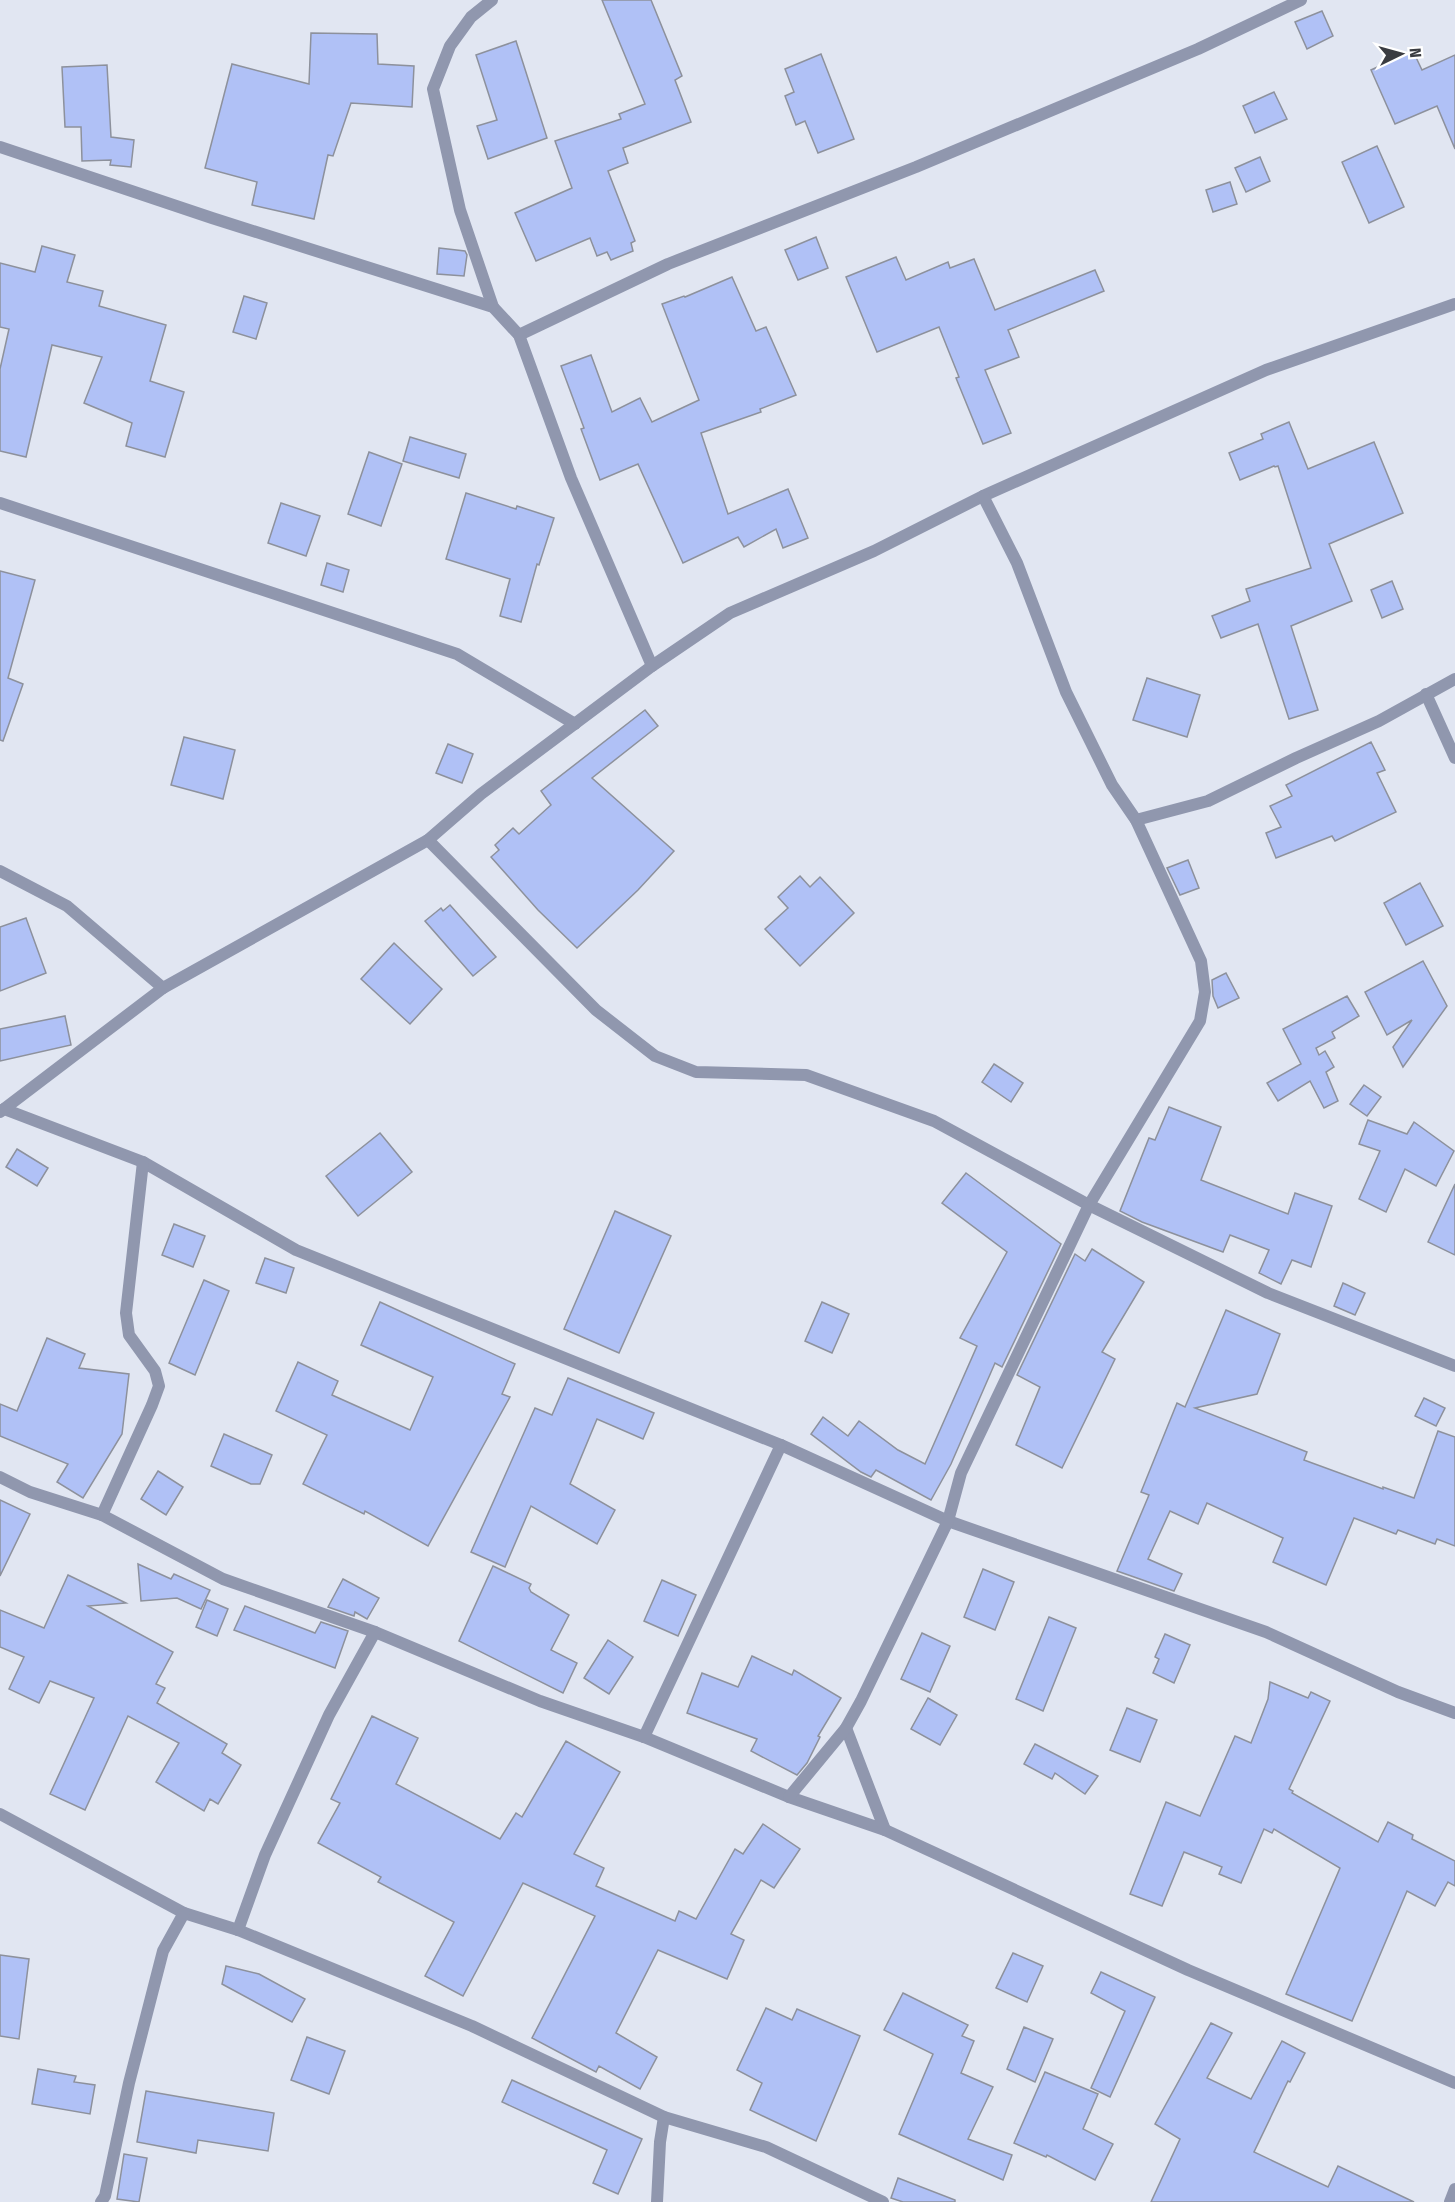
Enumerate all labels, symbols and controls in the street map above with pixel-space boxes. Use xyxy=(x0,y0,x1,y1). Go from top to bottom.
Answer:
north arrow xyxy=(1371,24,1431,84)
text: N xyxy=(1406,47,1425,58)

